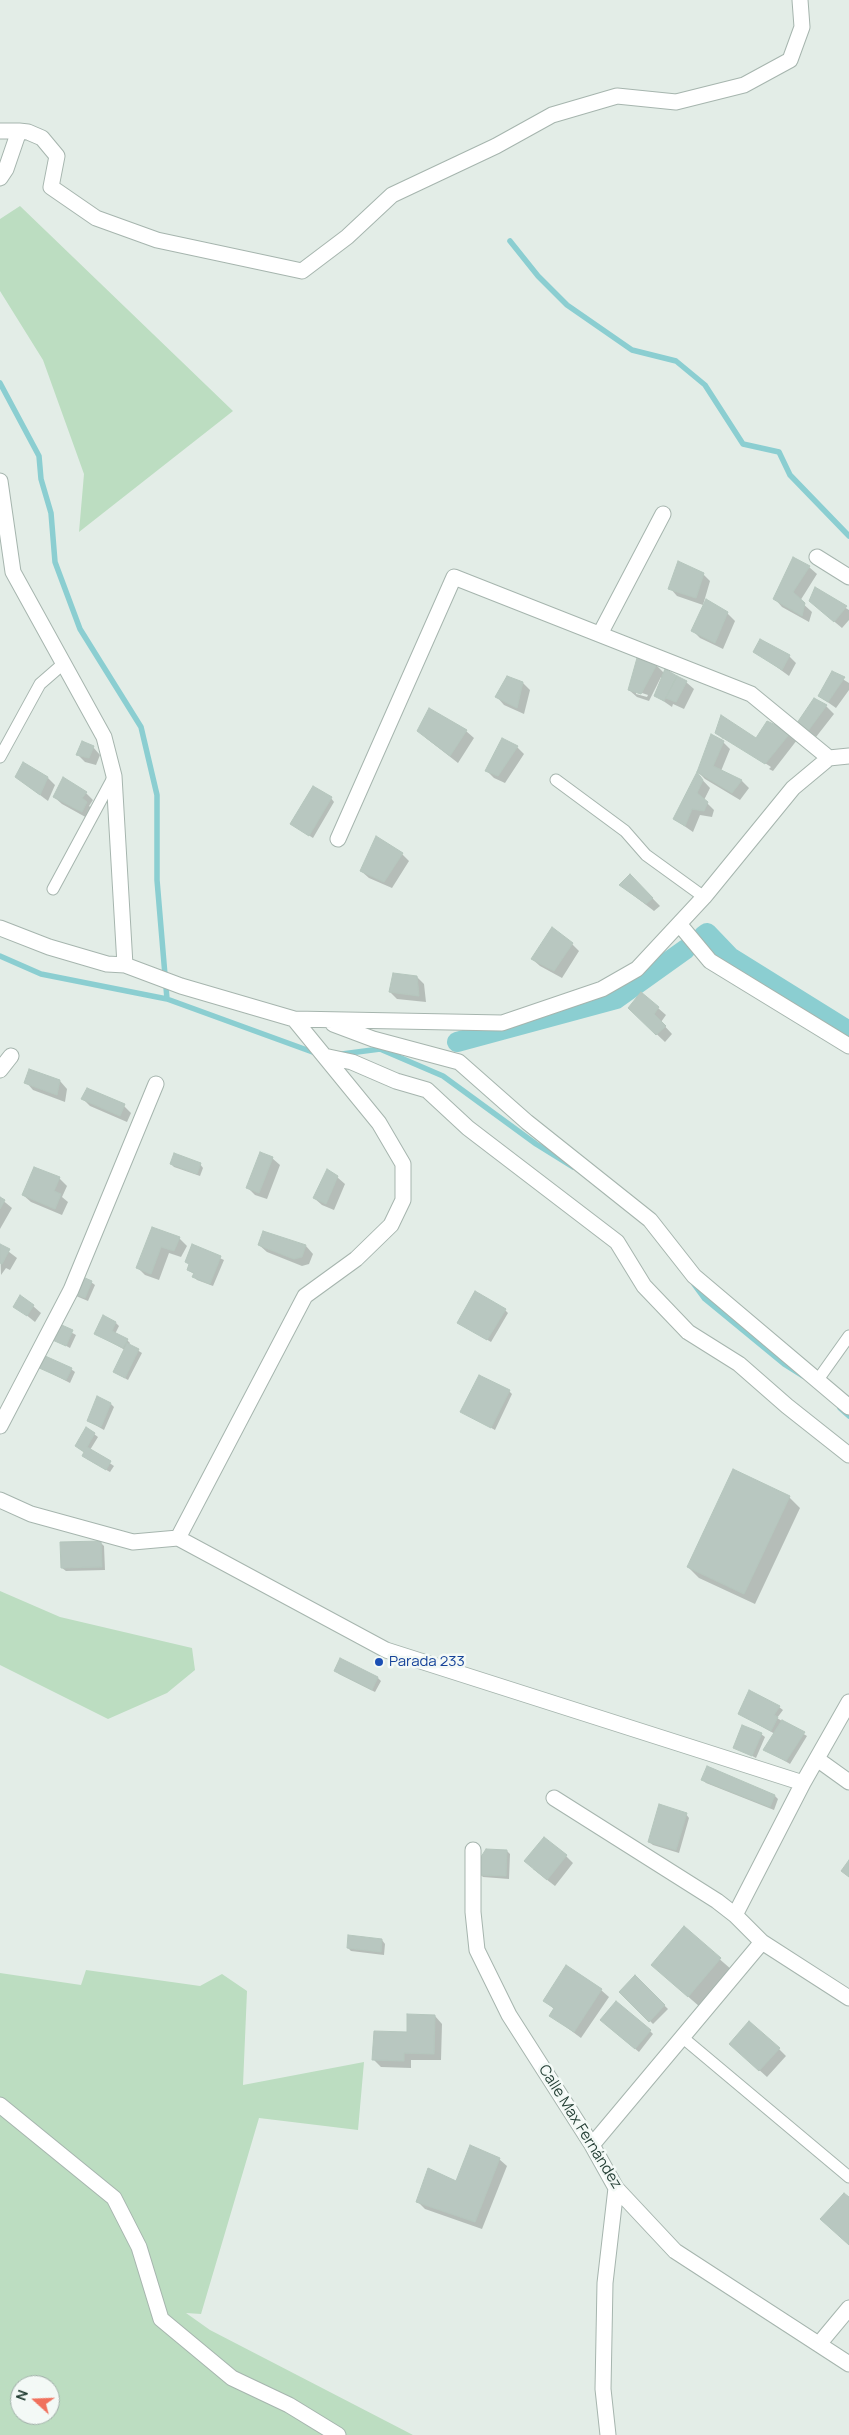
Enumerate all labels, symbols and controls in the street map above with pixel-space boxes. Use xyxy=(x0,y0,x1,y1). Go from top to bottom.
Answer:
place label: Parada 233 xyxy=(389,1653,465,1671)
marker: Parada 233 xyxy=(373,1656,385,1668)
street label: Calle Max Fernández xyxy=(535,2062,625,2192)
north arrow xyxy=(10,2375,60,2425)
text: N xyxy=(11,2387,32,2403)

